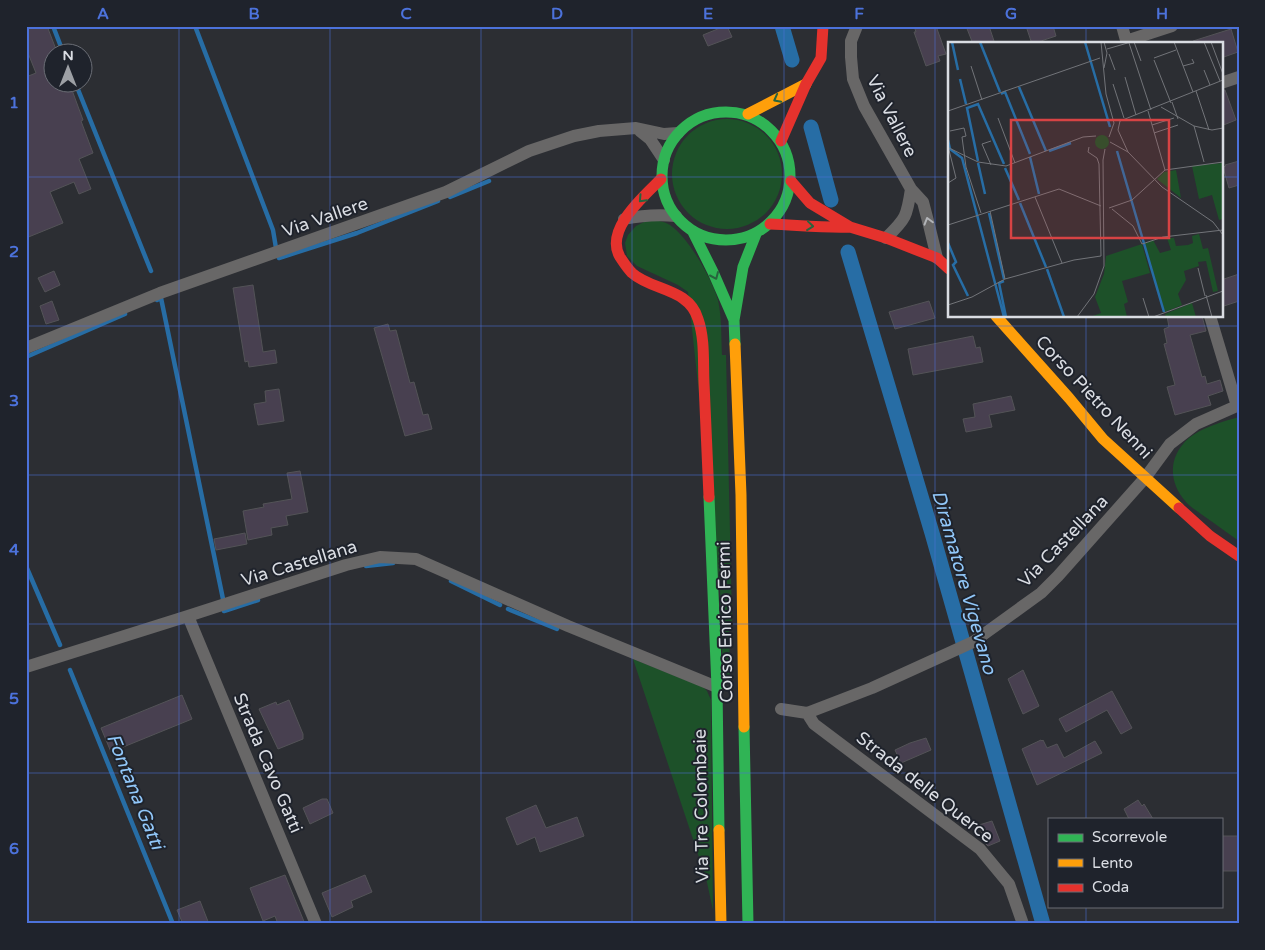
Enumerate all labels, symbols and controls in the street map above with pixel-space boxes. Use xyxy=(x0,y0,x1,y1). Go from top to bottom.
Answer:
text: A xyxy=(97,4,109,24)
text: B xyxy=(248,4,260,24)
text: C xyxy=(400,4,412,24)
text: D xyxy=(551,4,563,24)
text: E xyxy=(703,4,713,24)
text: F xyxy=(854,4,864,24)
text: G xyxy=(1005,4,1017,24)
text: H xyxy=(1156,4,1168,24)
north arrow xyxy=(42,42,92,92)
inset map xyxy=(948,42,1222,318)
text: N xyxy=(62,47,74,64)
street label: Via Vallere xyxy=(862,71,922,161)
text: 1 xyxy=(9,93,19,113)
one-way arrow xyxy=(773,93,782,103)
street label: Via Vallere xyxy=(279,192,371,242)
one-way arrow xyxy=(639,193,648,202)
one-way arrow xyxy=(924,218,934,226)
one-way arrow xyxy=(806,220,814,231)
text: 2 xyxy=(9,242,19,262)
one-way arrow xyxy=(708,270,718,279)
street label: Corso Pietro Nenni xyxy=(1031,331,1157,463)
text: 3 xyxy=(9,391,19,411)
water label: Diramatore Vigevano xyxy=(927,488,1001,678)
street label: Via Castellana xyxy=(1013,490,1113,592)
street label: Via Castellana xyxy=(238,535,360,591)
text: 4 xyxy=(9,540,19,560)
street label: Corso Enrico Fermi xyxy=(713,541,737,703)
text: 5 xyxy=(9,689,19,709)
street label: Strada Cavo Gatti xyxy=(229,690,307,836)
street label: Strada delle Querce xyxy=(852,727,998,847)
street label: Via Tre Colombaie xyxy=(689,729,713,883)
water label: Fontana Gatti xyxy=(102,730,169,855)
legend xyxy=(1048,818,1222,908)
text: Scorrevole xyxy=(1092,828,1167,846)
text: 6 xyxy=(9,839,19,859)
text: Lento xyxy=(1092,854,1133,872)
text: Coda xyxy=(1092,878,1129,896)

